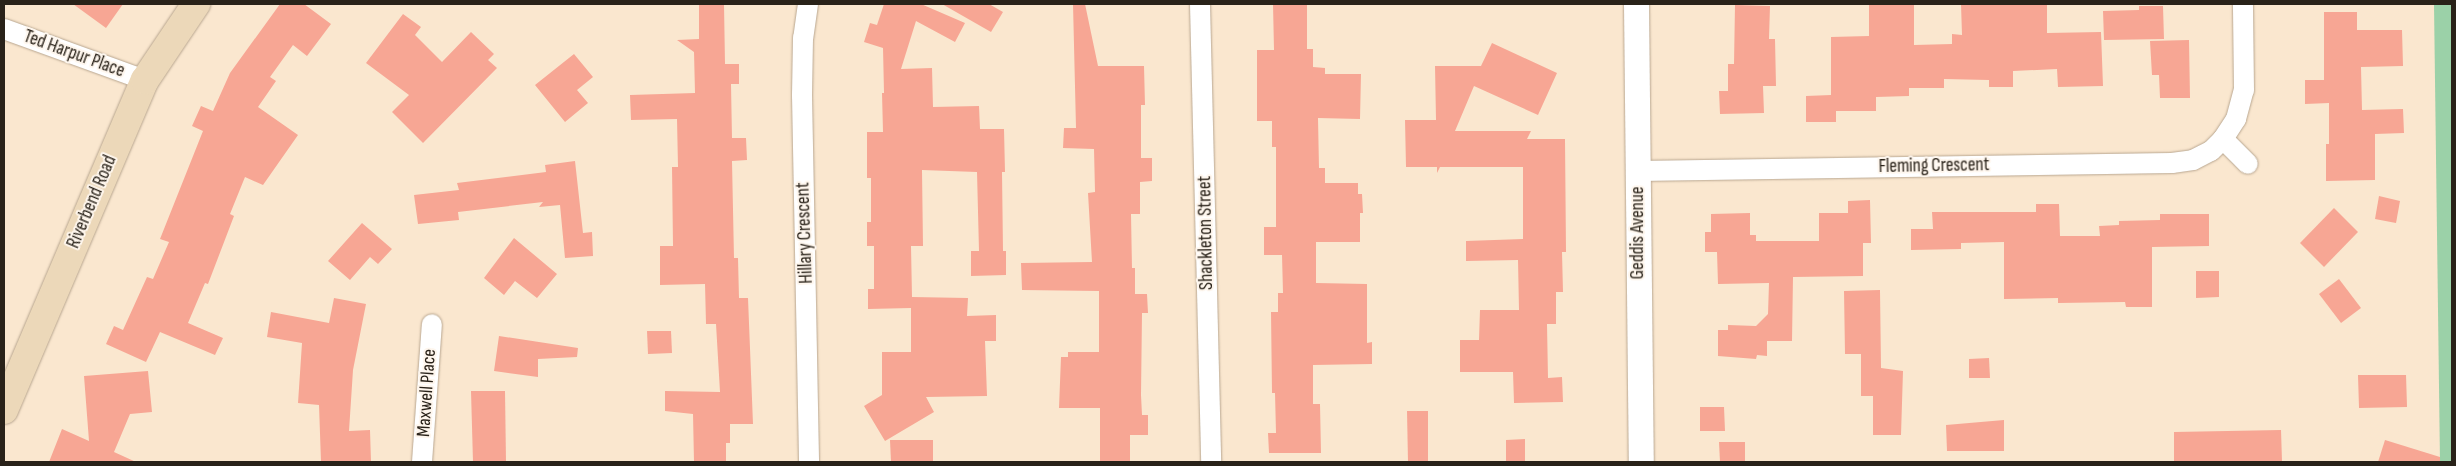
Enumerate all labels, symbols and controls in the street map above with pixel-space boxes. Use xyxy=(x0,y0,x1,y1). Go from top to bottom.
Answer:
street label: Ted Harpur Place xyxy=(20,25,128,83)
street label: Riverbend Road xyxy=(62,152,122,252)
street label: Fleming Crescent xyxy=(1878,154,1990,178)
street label: Shackleton Street xyxy=(1194,176,1218,290)
street label: Hillary Crescent xyxy=(792,182,818,284)
street label: Geddis Avenue xyxy=(1627,187,1649,279)
street label: Maxwell Place xyxy=(413,348,441,438)

